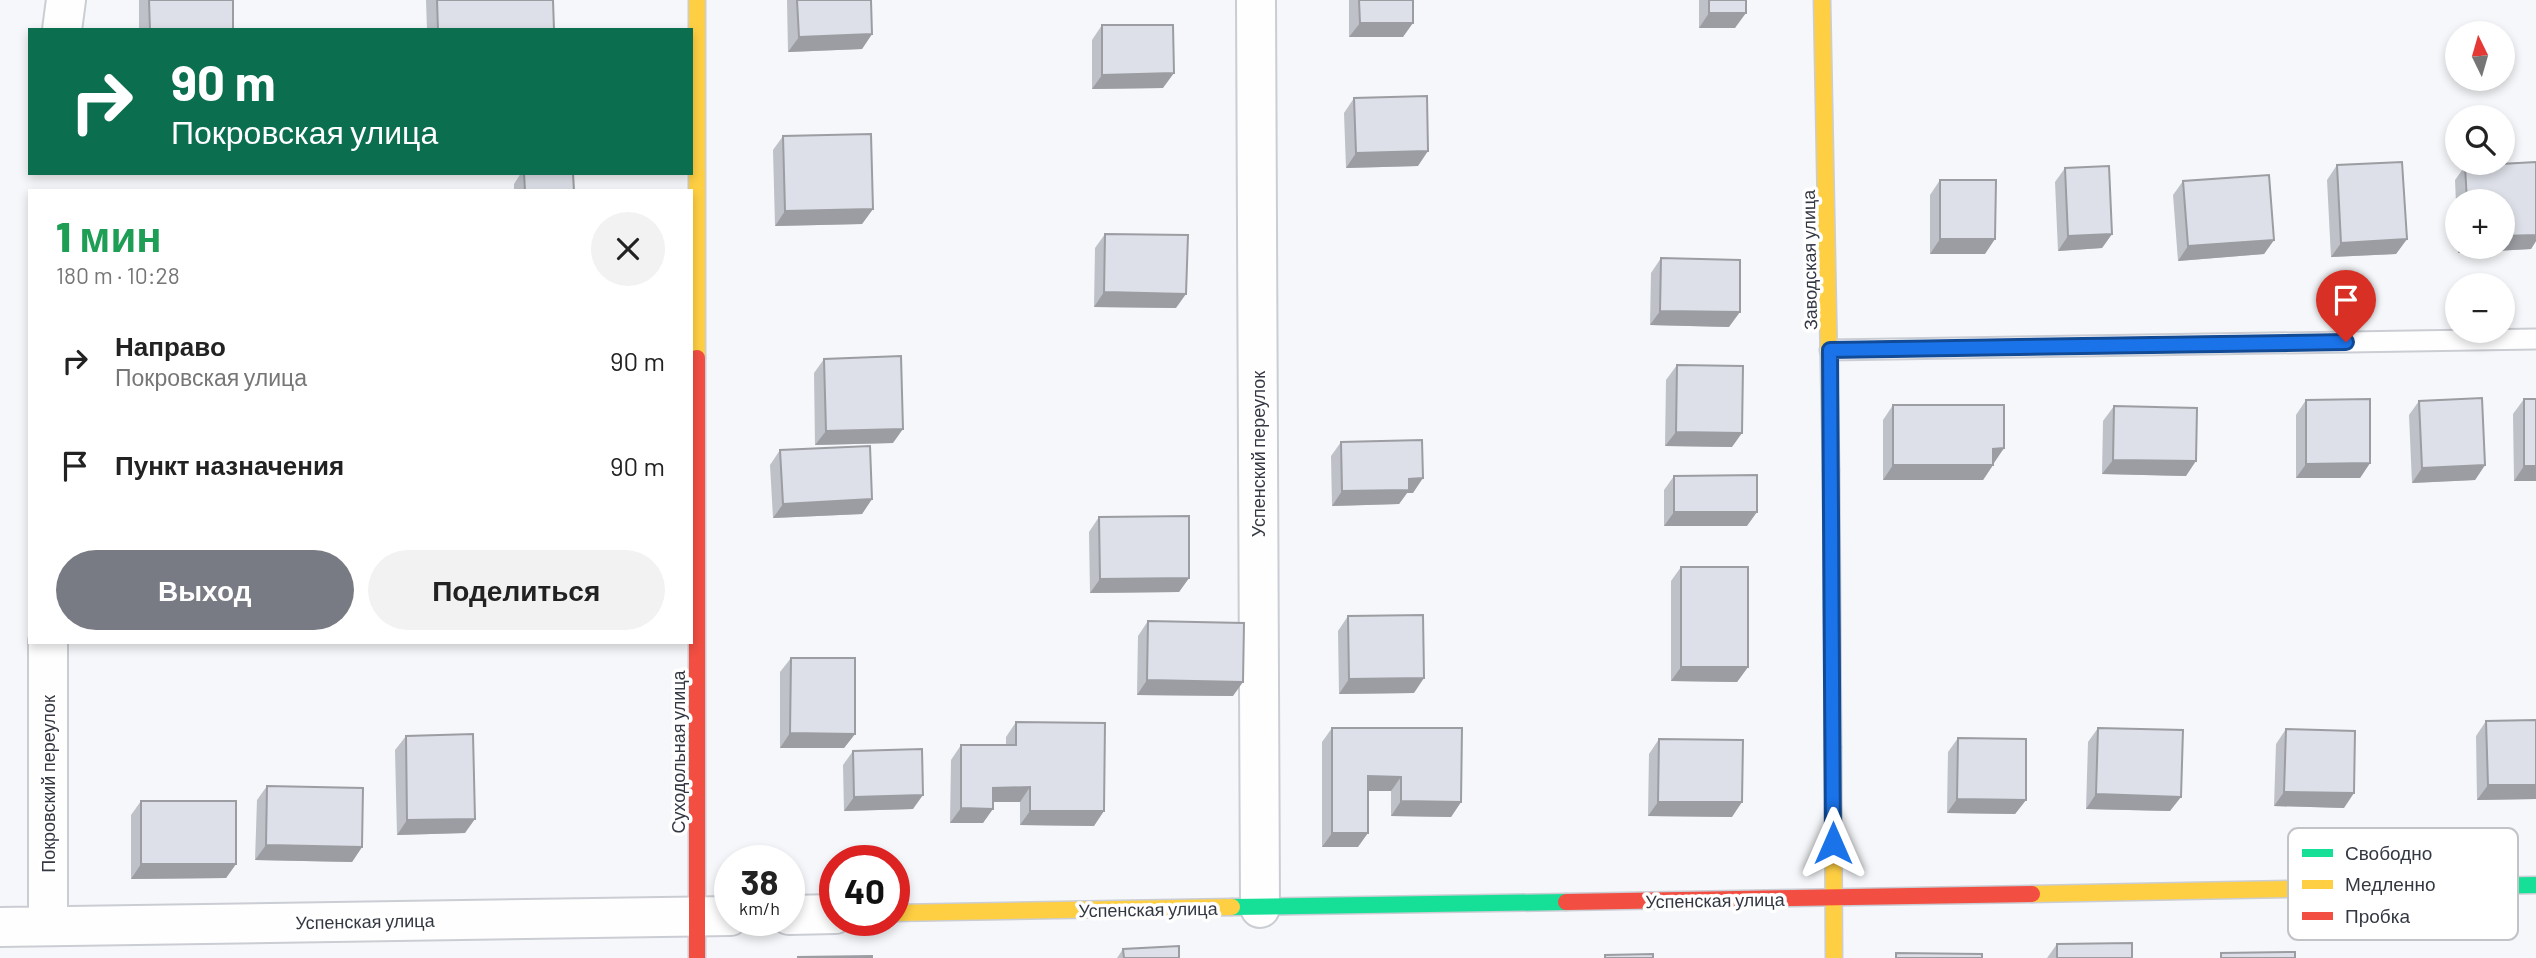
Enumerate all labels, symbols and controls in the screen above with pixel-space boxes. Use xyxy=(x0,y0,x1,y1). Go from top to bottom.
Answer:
north arrow xyxy=(2445,21,2515,91)
map controls xyxy=(2445,21,2515,343)
text: 90 m xyxy=(171,52,276,111)
icon: right xyxy=(56,56,147,147)
button: search xyxy=(2445,105,2515,175)
text: Покровская улица xyxy=(171,112,438,150)
street label: Заводская улица xyxy=(1797,189,1821,330)
button: + xyxy=(2445,189,2515,259)
text: 1 мин xyxy=(56,210,162,260)
button: close xyxy=(591,212,665,286)
text: 180 m · 10:28 xyxy=(56,261,180,289)
pin xyxy=(2316,270,2376,342)
button: − xyxy=(2445,273,2515,343)
icon: arrive xyxy=(2327,281,2365,319)
text: Направо xyxy=(115,330,226,361)
icon: right xyxy=(56,342,94,380)
text: 90 m xyxy=(610,345,665,376)
text: Покровская улица xyxy=(115,363,307,391)
street label: Успенский переулок xyxy=(1247,371,1269,537)
icon: arrive xyxy=(56,447,94,485)
text: Пункт назначения xyxy=(115,449,344,480)
text: 90 m xyxy=(610,450,665,481)
button: Выход xyxy=(56,550,354,630)
button: Поделиться xyxy=(368,550,665,630)
street label: Суходольная улица xyxy=(667,669,689,834)
street label: Покровский переулок xyxy=(37,695,59,873)
position arrow xyxy=(1796,806,1870,880)
legend xyxy=(2288,828,2518,940)
text: Свободно xyxy=(2345,841,2432,864)
speed limit sign: 40 xyxy=(819,845,910,936)
text: 38 xyxy=(741,860,778,902)
text: Медленно xyxy=(2345,872,2435,895)
street label: Успенская улица xyxy=(1645,888,1786,912)
text: km/h xyxy=(739,897,780,919)
street label: Успенская улица xyxy=(1078,897,1219,921)
text: Пробка xyxy=(2345,904,2410,927)
street label: Успенская улица xyxy=(295,909,436,933)

